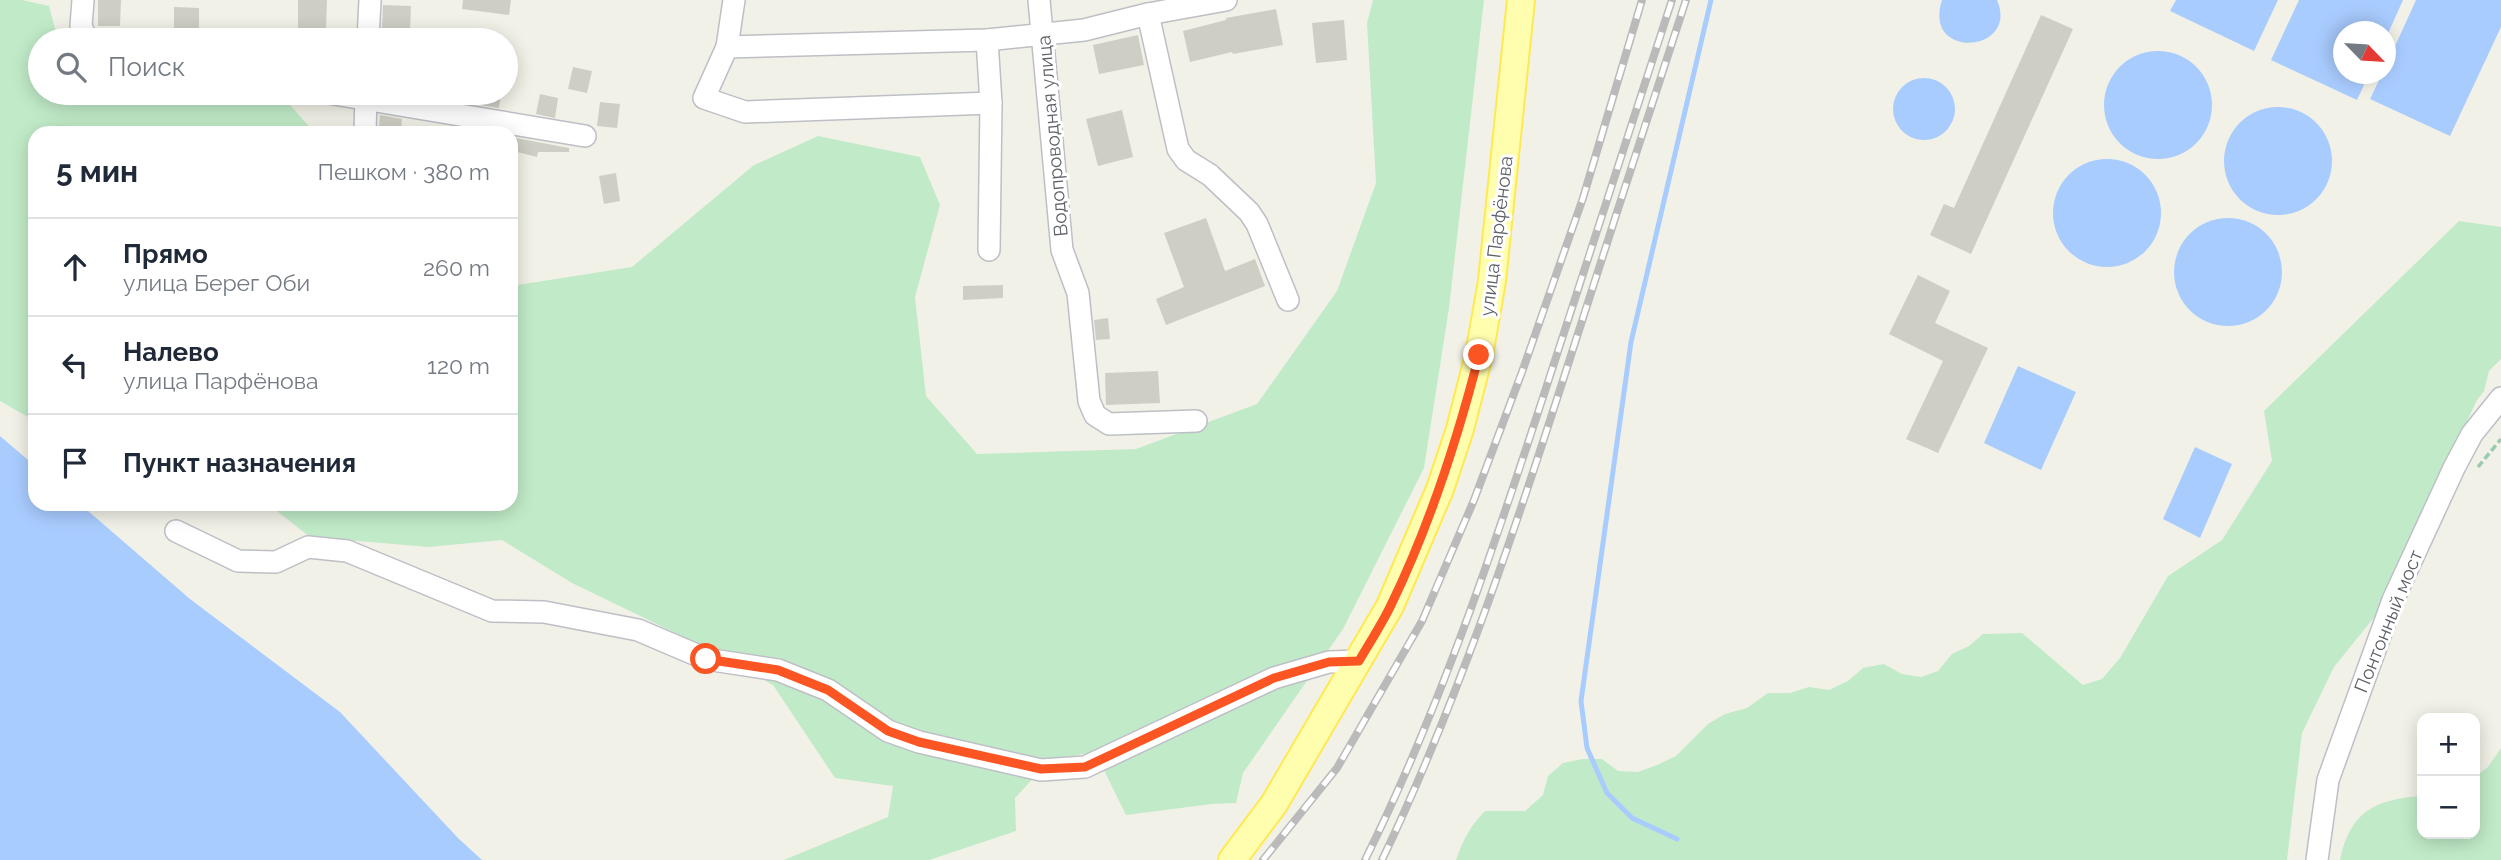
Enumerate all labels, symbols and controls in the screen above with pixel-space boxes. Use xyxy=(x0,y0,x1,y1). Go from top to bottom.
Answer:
north arrow xyxy=(2333,21,2396,84)
search box xyxy=(28,28,518,105)
street label: Водопроводная улица xyxy=(1032,34,1072,238)
icon: search xyxy=(52,48,90,86)
text: Поиск xyxy=(108,52,185,82)
text: 5 мин xyxy=(56,154,138,189)
street label: улица Парфёнова xyxy=(1475,154,1517,318)
text: Пешком · 380 m xyxy=(317,158,490,185)
text: Прямо xyxy=(123,239,208,269)
icon: ahead xyxy=(56,248,94,286)
text: 260 m xyxy=(423,254,490,281)
text: улица Берег Оби xyxy=(123,269,310,296)
text: Налево xyxy=(123,337,219,367)
route end xyxy=(1463,339,1494,370)
icon: left xyxy=(56,346,94,384)
text: 120 m xyxy=(427,352,490,379)
text: улица Парфёнова xyxy=(123,367,319,394)
icon: arrive xyxy=(56,444,94,482)
text: Пункт назначения xyxy=(123,448,356,478)
street label: Понтонный мост xyxy=(2349,547,2427,695)
route start xyxy=(690,643,721,674)
map controls xyxy=(2417,713,2480,839)
button: + xyxy=(2417,713,2480,776)
button: − xyxy=(2417,776,2480,839)

